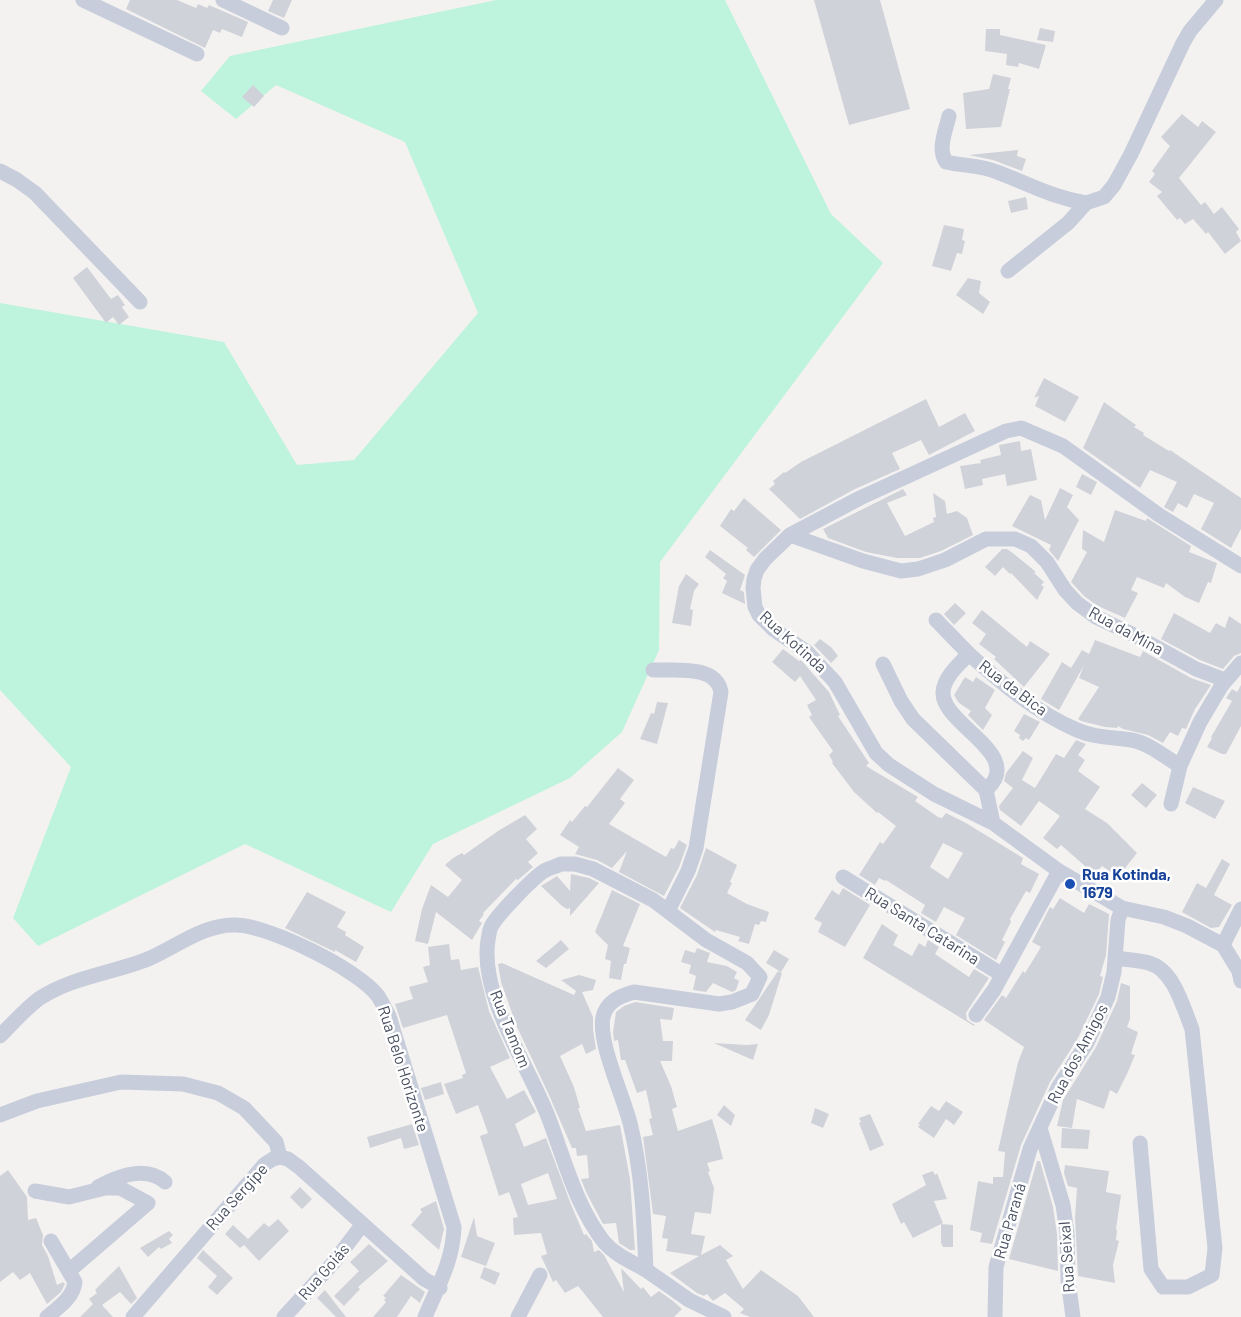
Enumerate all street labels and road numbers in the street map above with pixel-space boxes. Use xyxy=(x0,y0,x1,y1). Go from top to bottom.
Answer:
street label: Rua da Mina xyxy=(1085,603,1167,659)
street label: Rua Kotinda xyxy=(756,607,830,677)
street label: Rua da Bica xyxy=(975,656,1051,720)
street label: Rua Santa Catarina xyxy=(861,883,983,969)
street label: Rua Tamom xyxy=(486,987,534,1071)
street label: Rua dos Amigos xyxy=(1044,1001,1112,1107)
street label: Rua Belo Horizonte xyxy=(374,1003,432,1135)
street label: Rua Sergipe xyxy=(202,1160,272,1234)
street label: Rua Paraná xyxy=(990,1181,1030,1261)
street label: Rua Seixal xyxy=(1055,1221,1079,1293)
street label: Rua Goiás xyxy=(294,1240,354,1304)

